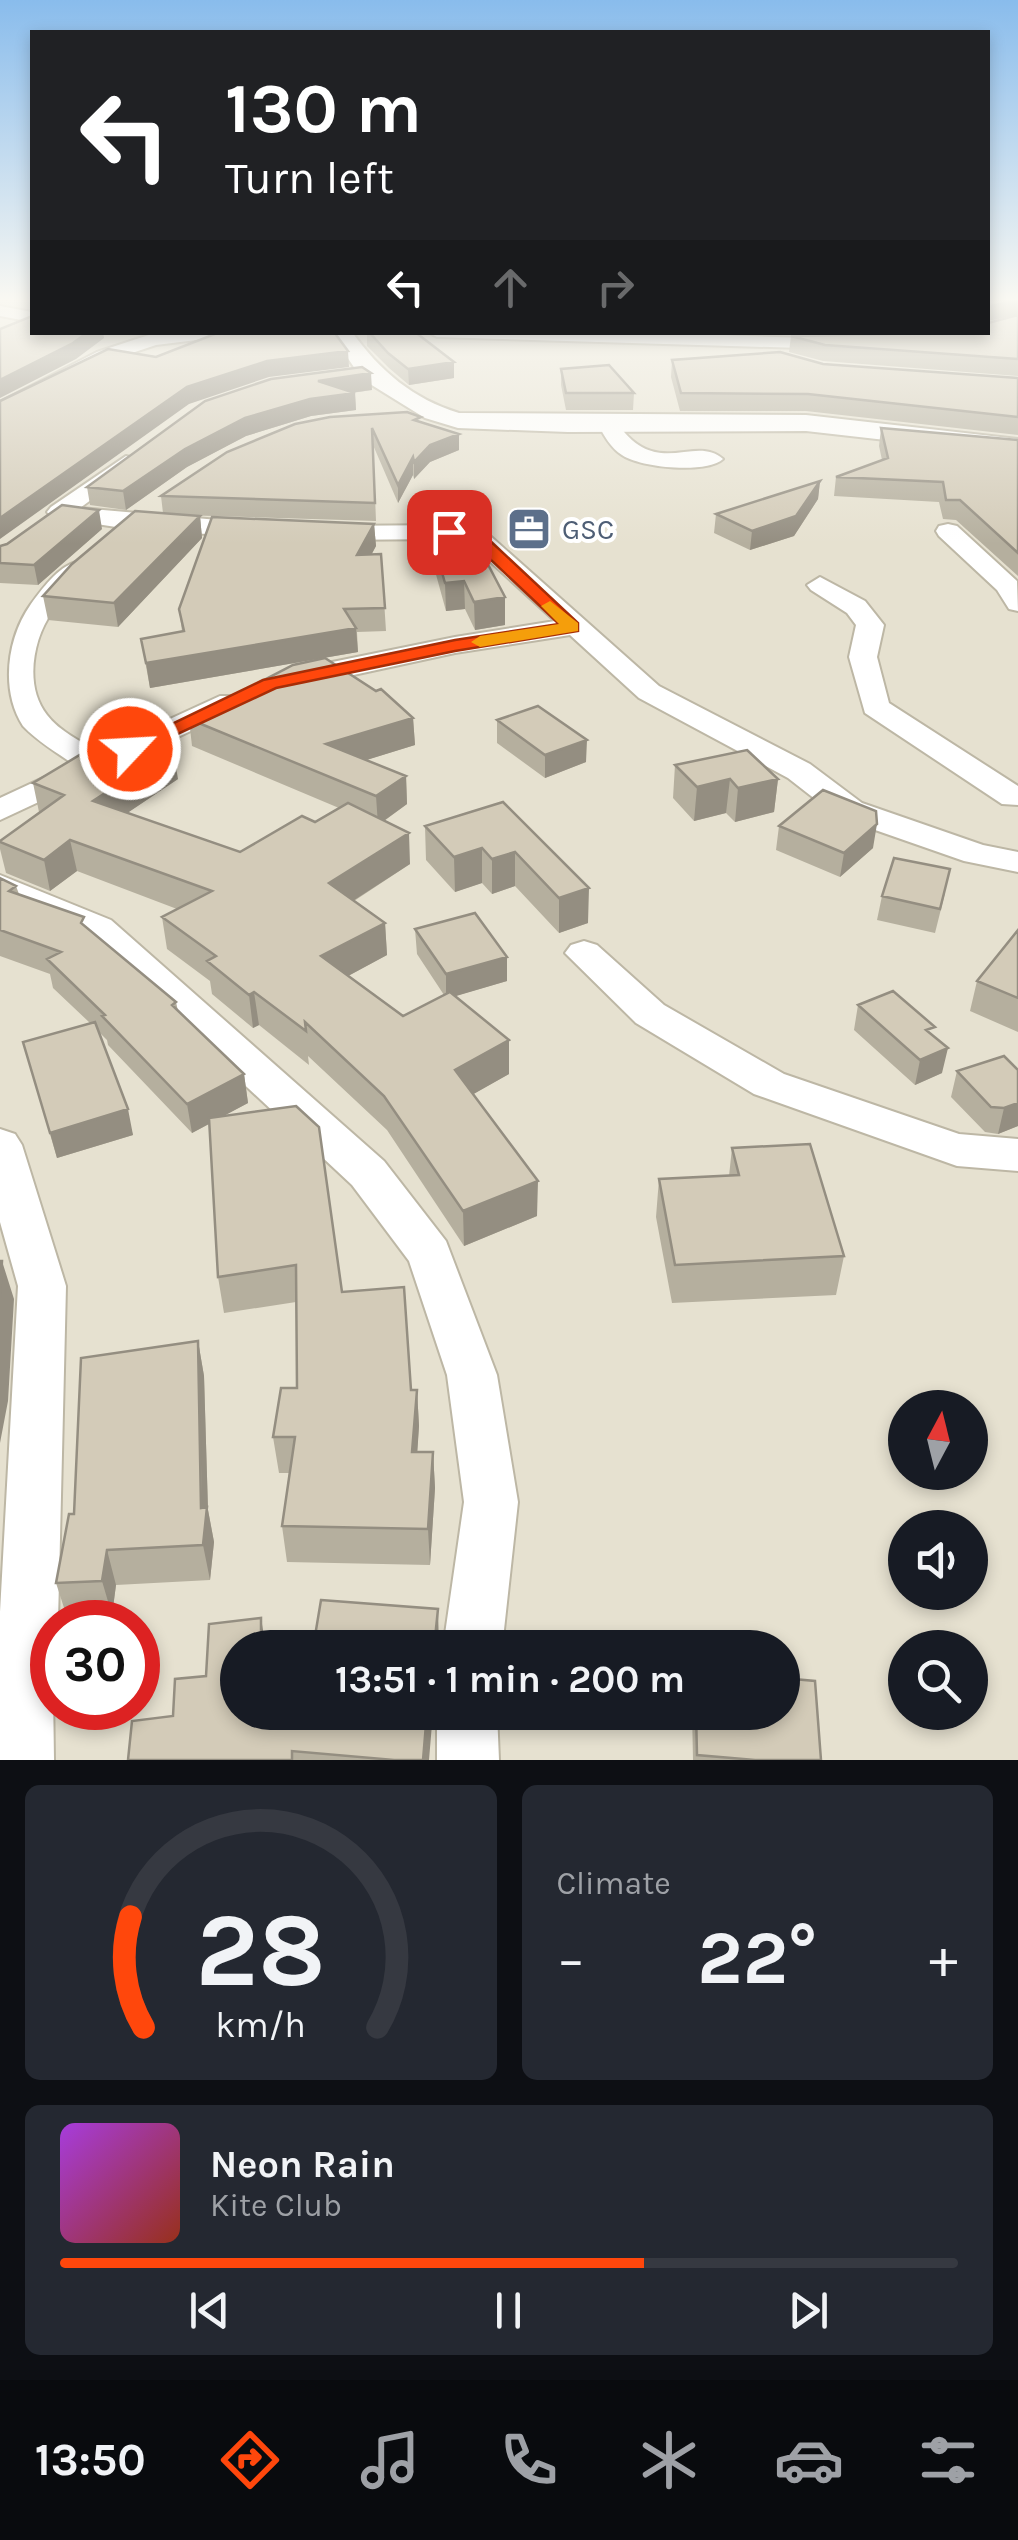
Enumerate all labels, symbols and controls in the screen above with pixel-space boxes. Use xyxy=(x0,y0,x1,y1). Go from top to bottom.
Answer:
text: 130 m xyxy=(225,68,422,150)
icon: left xyxy=(60,70,190,200)
text: Turn left xyxy=(225,152,394,204)
icon: left xyxy=(378,260,433,315)
icon: ahead xyxy=(483,260,538,315)
icon: right xyxy=(588,260,643,315)
pin xyxy=(407,490,492,575)
icon: arrive xyxy=(422,505,477,560)
office icon: GSC xyxy=(506,506,552,552)
place label: GSC xyxy=(562,513,614,546)
position arrow xyxy=(78,697,182,801)
north arrow xyxy=(888,1390,988,1490)
map controls xyxy=(888,1390,988,1730)
button: sound xyxy=(888,1510,988,1610)
speed limit sign: 30 xyxy=(30,1600,160,1730)
button: search xyxy=(888,1630,988,1730)
text: 13:51 · 1 min · 200 m xyxy=(335,1657,685,1702)
text: Climate xyxy=(557,1865,671,1902)
text: 28 xyxy=(196,1890,326,2011)
text: 22° xyxy=(697,1914,817,2002)
text: − xyxy=(557,1927,585,1991)
text: + xyxy=(929,1927,958,1991)
text: km/h xyxy=(215,2004,306,2046)
text: Neon Rain xyxy=(210,2142,395,2187)
text: Kite Club xyxy=(210,2187,342,2224)
icon: previous xyxy=(182,2283,237,2338)
icon: pause xyxy=(481,2283,536,2338)
icon: next xyxy=(781,2283,836,2338)
icon: directions xyxy=(215,2425,285,2495)
icon: music xyxy=(355,2425,425,2495)
icon: phone xyxy=(494,2425,564,2495)
icon: climate xyxy=(634,2425,704,2495)
icon: car xyxy=(774,2425,844,2495)
icon: filters xyxy=(913,2425,983,2495)
text: 13:50 xyxy=(35,2434,146,2486)

